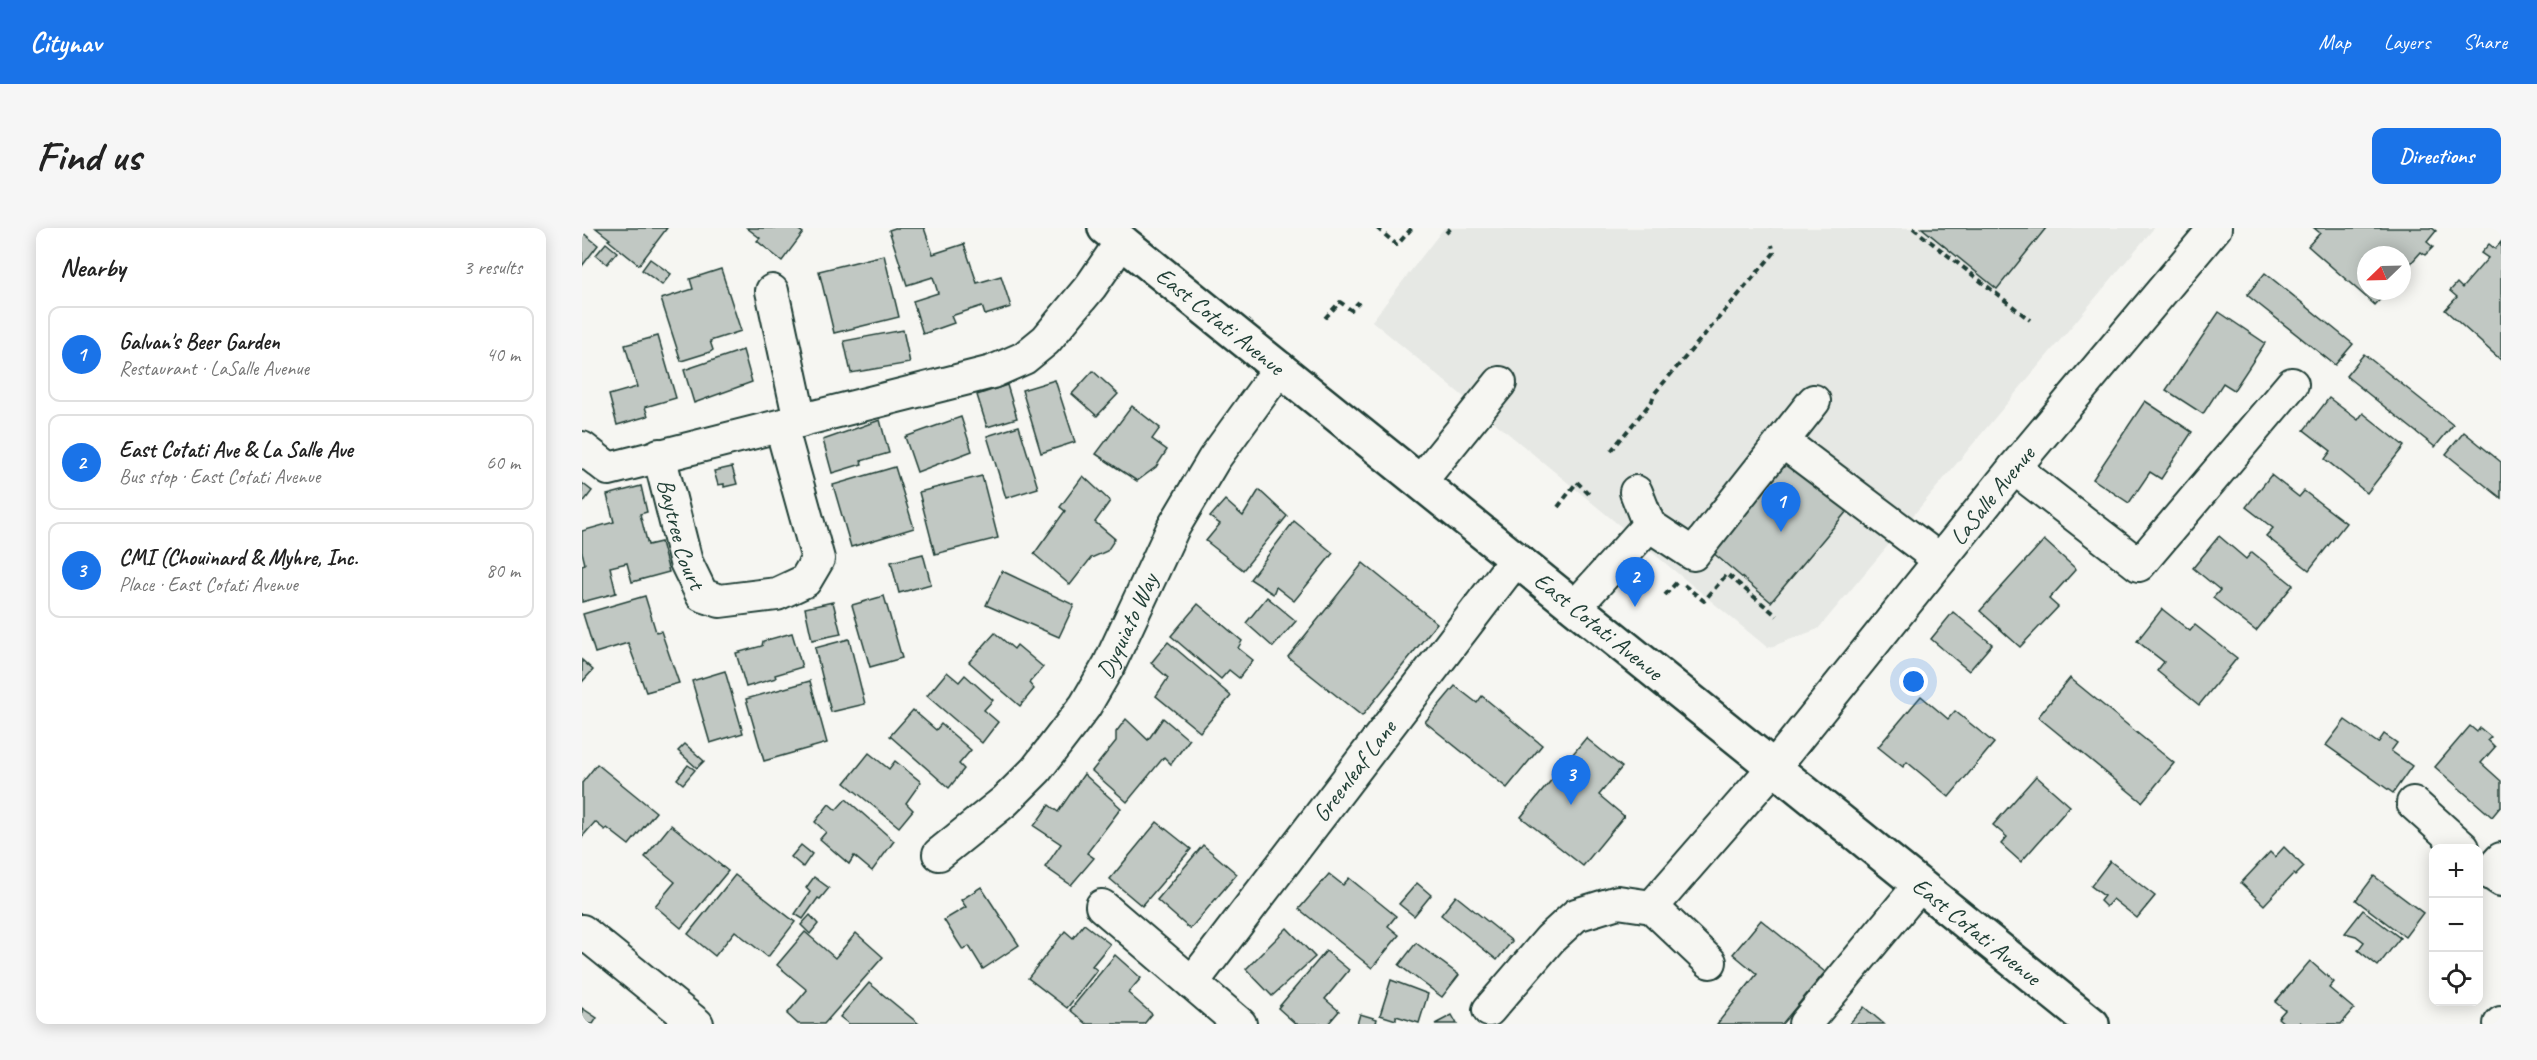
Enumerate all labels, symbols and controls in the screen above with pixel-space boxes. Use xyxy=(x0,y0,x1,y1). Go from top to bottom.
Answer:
text: Citynav xyxy=(30,25,101,60)
text: Map xyxy=(2318,29,2351,55)
text: Layers xyxy=(2384,29,2430,55)
text: Share xyxy=(2463,29,2507,55)
button: Directions xyxy=(2372,128,2501,184)
text: Find us xyxy=(36,130,141,183)
north arrow xyxy=(2357,246,2411,300)
text: Nearby xyxy=(60,251,125,284)
text: 3 results xyxy=(463,255,522,280)
street label: East Cotati Avenue xyxy=(1150,260,1292,383)
text: Galvan's Beer Garden xyxy=(119,328,280,356)
text: 1 xyxy=(77,342,86,367)
text: 40 m xyxy=(486,342,520,367)
text: Restaurant · LaSalle Avenue xyxy=(119,356,309,381)
text: East Cotati Ave & La Salle Ave xyxy=(119,436,353,464)
street label: LaSalle Avenue xyxy=(1943,438,2043,551)
text: 2 xyxy=(77,450,86,475)
text: 60 m xyxy=(486,450,520,475)
text: Bus stop · East Cotati Avenue xyxy=(119,464,320,489)
street label: Baytree Court xyxy=(651,476,713,596)
pin: 1 xyxy=(1762,482,1800,532)
text: CMI (Chouinard & Myhre, Inc. xyxy=(119,544,358,572)
text: 3 xyxy=(77,558,86,583)
text: 80 m xyxy=(486,558,520,583)
pin: 2 xyxy=(1616,558,1654,607)
street label: East Cotati Avenue xyxy=(1528,565,1671,688)
street label: Dyquiato Way xyxy=(1090,567,1165,683)
text: Place · East Cotati Avenue xyxy=(119,572,298,597)
your location xyxy=(1899,667,1928,696)
street label: Greenleaf Lane xyxy=(1306,712,1404,828)
pin: 3 xyxy=(1552,756,1590,805)
map controls xyxy=(2429,844,2483,1006)
button: + xyxy=(2429,844,2483,898)
street label: East Cotati Avenue xyxy=(1906,870,2049,993)
button: − xyxy=(2429,898,2483,952)
button: locate xyxy=(2429,952,2483,1006)

